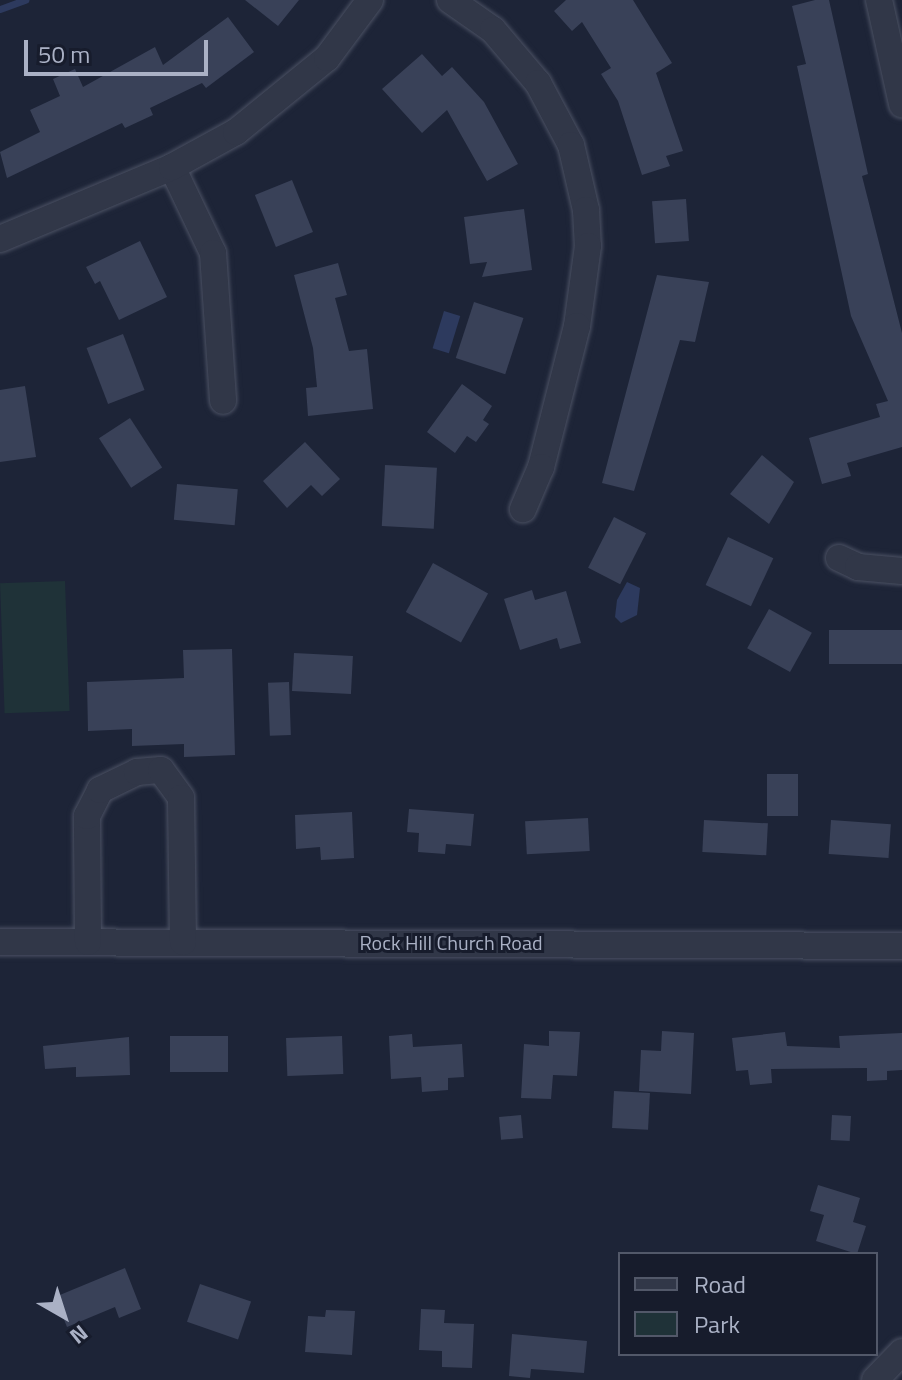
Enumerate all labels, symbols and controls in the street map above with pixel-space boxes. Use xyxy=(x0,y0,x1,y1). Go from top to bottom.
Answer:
scale bar xyxy=(28,24,212,74)
text: 50 m xyxy=(38,36,90,72)
street label: Rock Hill Church Road xyxy=(359,930,543,954)
legend xyxy=(618,1252,878,1356)
text: Road xyxy=(694,1266,746,1302)
north arrow xyxy=(24,1276,104,1356)
text: Park xyxy=(694,1306,740,1342)
text: N xyxy=(62,1317,96,1353)

